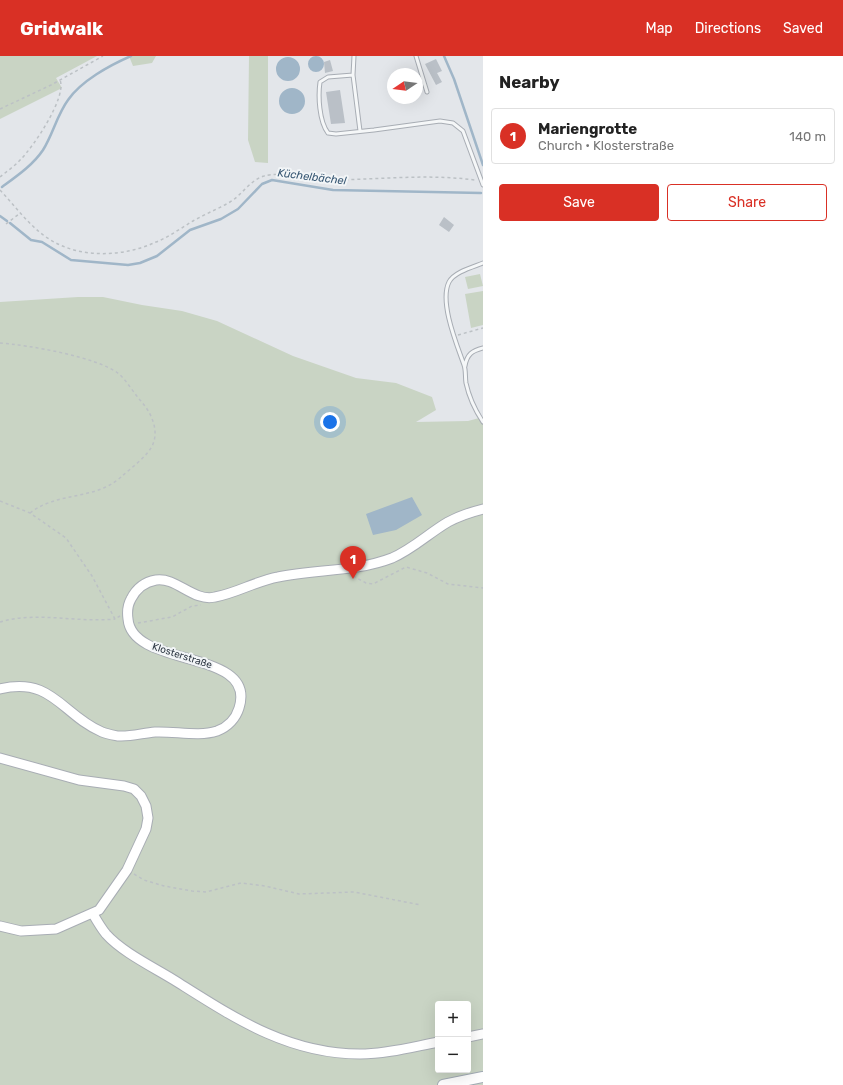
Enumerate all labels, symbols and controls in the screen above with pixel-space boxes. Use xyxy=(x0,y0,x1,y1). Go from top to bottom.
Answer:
text: Gridwalk xyxy=(20,17,103,40)
text: Map xyxy=(646,20,673,37)
text: Directions xyxy=(695,20,761,37)
text: Saved xyxy=(783,20,823,37)
north arrow xyxy=(387,68,423,104)
text: Nearby xyxy=(499,72,560,92)
text: Mariengrotte xyxy=(538,120,637,138)
text: 1 xyxy=(510,129,516,144)
text: 140 m xyxy=(789,129,826,144)
text: Church · Klosterstraße xyxy=(538,138,674,153)
water label: Küchelbächel xyxy=(277,166,347,188)
button: Save xyxy=(499,184,659,221)
button: Share xyxy=(667,184,827,221)
your location xyxy=(320,412,340,432)
pin: 1 xyxy=(340,546,366,579)
street label: Klosterstraße xyxy=(151,641,214,671)
map controls xyxy=(435,1001,471,1073)
button: + xyxy=(435,1001,471,1037)
button: − xyxy=(435,1037,471,1073)

